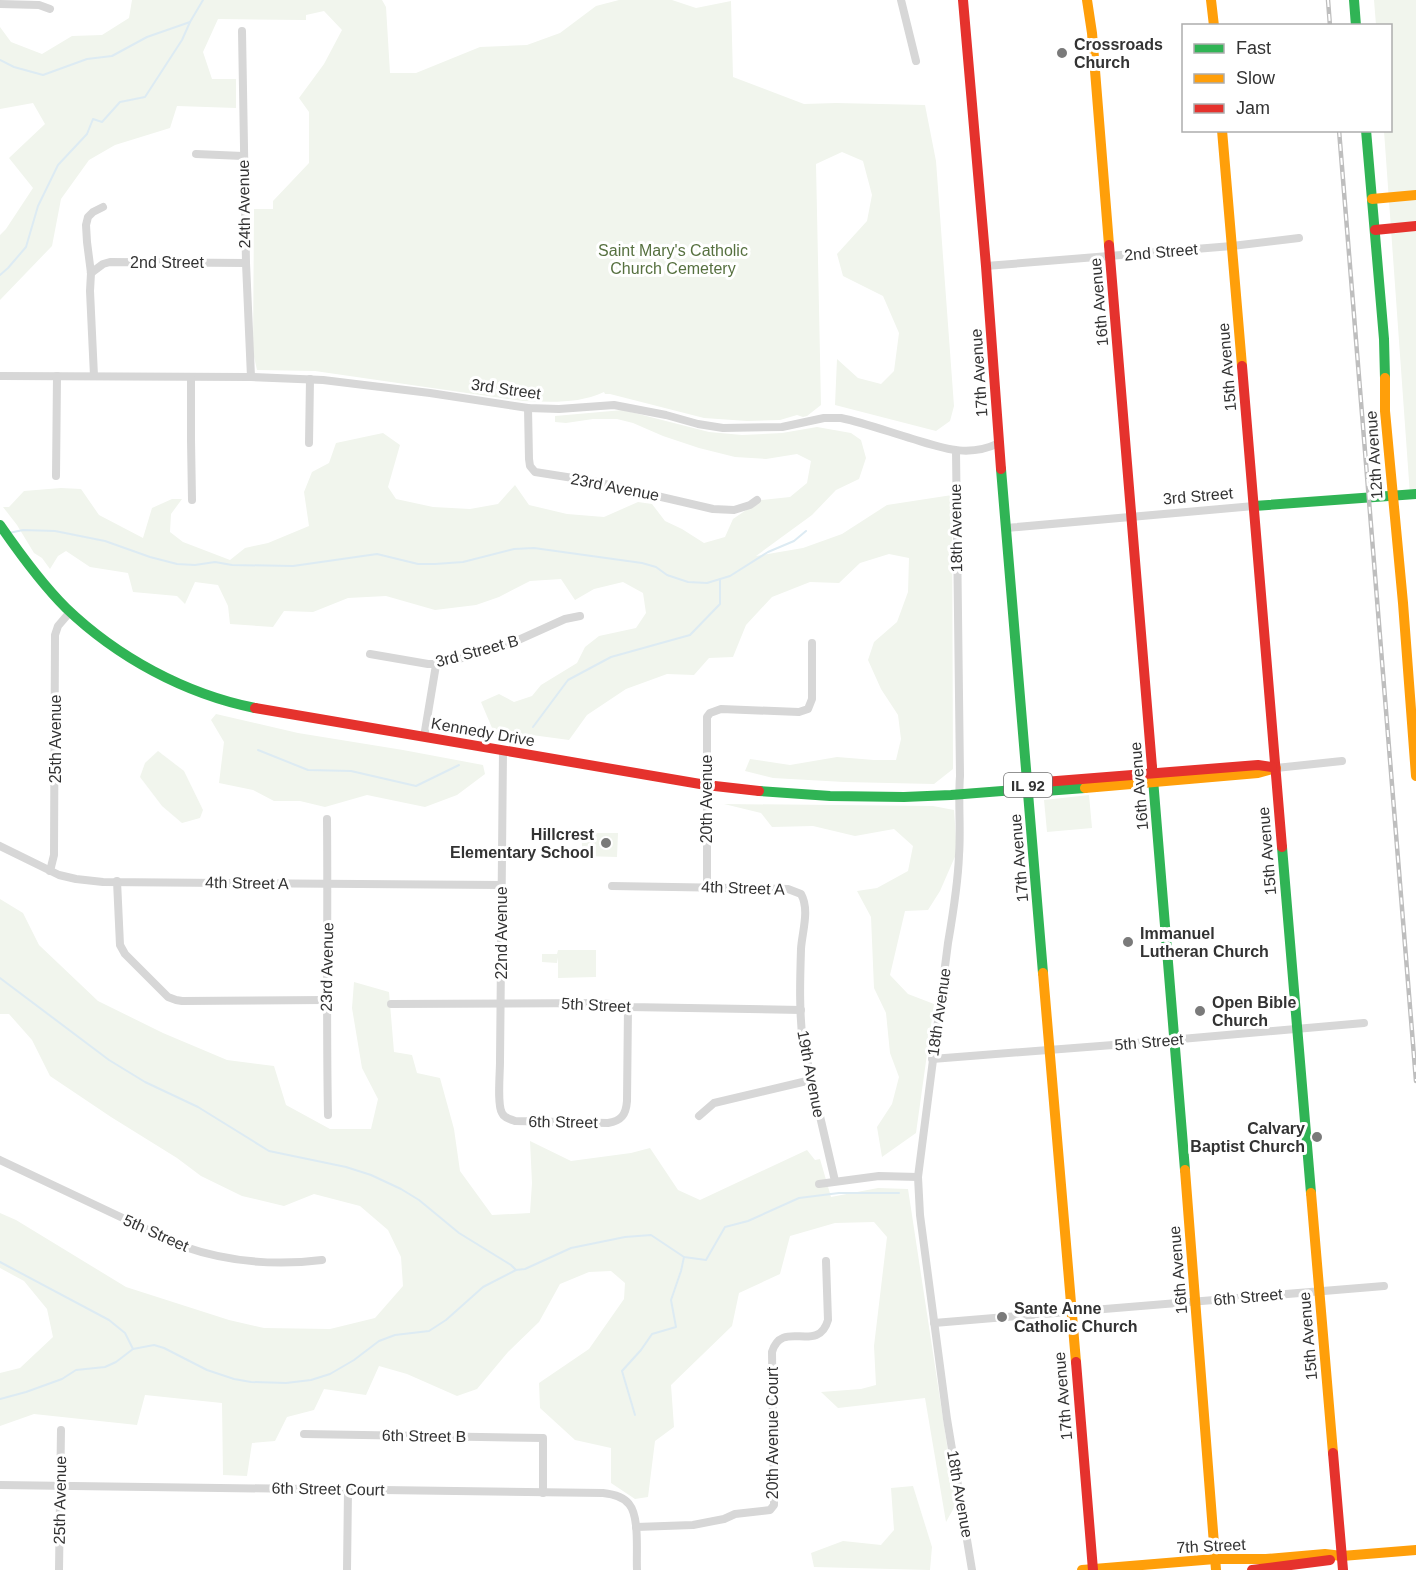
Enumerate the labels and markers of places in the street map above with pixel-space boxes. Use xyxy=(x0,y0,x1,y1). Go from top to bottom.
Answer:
place label: Crossroads Church xyxy=(1074,36,1163,71)
marker: Crossroads Church xyxy=(1055,46,1069,60)
place label: Hillcrest Elementary School xyxy=(450,826,595,861)
marker: Hillcrest Elementary School xyxy=(599,836,613,850)
place label: Immanuel Lutheran Church xyxy=(1140,925,1269,960)
marker: Immanuel Lutheran Church xyxy=(1121,935,1135,949)
place label: Open Bible Church xyxy=(1212,994,1297,1029)
marker: Open Bible Church xyxy=(1193,1004,1207,1018)
place label: Calvary Baptist Church xyxy=(1190,1120,1305,1155)
marker: Calvary Baptist Church xyxy=(1310,1130,1324,1144)
place label: Sante Anne Catholic Church xyxy=(1014,1300,1138,1335)
marker: Sante Anne Catholic Church xyxy=(995,1310,1009,1324)

